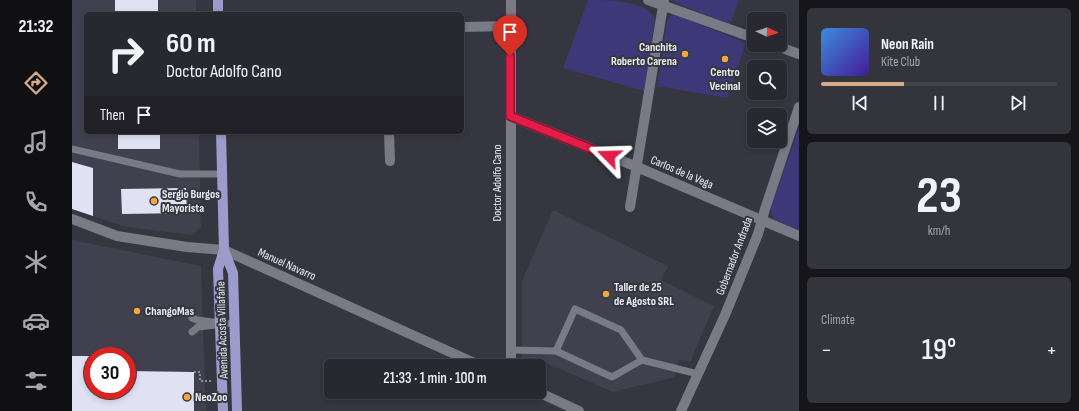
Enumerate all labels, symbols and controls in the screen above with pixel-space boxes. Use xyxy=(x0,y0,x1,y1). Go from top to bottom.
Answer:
north arrow xyxy=(747,12,787,52)
map controls xyxy=(747,12,787,148)
pin xyxy=(493,15,527,56)
text: 21:32 xyxy=(19,16,53,37)
icon: arrive xyxy=(499,21,521,43)
text: 60 m xyxy=(166,27,215,60)
icon: right xyxy=(100,28,152,80)
text: Neon Rain xyxy=(881,35,934,54)
place label: Canchita Roberto Carena xyxy=(611,40,677,69)
marker: Canchita Roberto Carena xyxy=(680,49,690,59)
marker: Centro Vecinal xyxy=(720,54,730,64)
text: Kite Club xyxy=(881,54,920,70)
button: search xyxy=(747,60,787,100)
text: Doctor Adolfo Cano xyxy=(166,61,282,82)
place label: Centro Vecinal xyxy=(710,65,740,94)
icon: directions xyxy=(22,69,50,97)
icon: previous xyxy=(849,92,871,114)
icon: pause xyxy=(928,92,950,114)
icon: next xyxy=(1007,92,1029,114)
icon: arrive xyxy=(133,104,155,126)
text: Then xyxy=(100,106,125,125)
button: layers xyxy=(747,108,787,148)
icon: music xyxy=(22,128,50,156)
position arrow xyxy=(588,135,630,177)
street label: Doctor Adolfo Cano xyxy=(490,144,505,222)
street label: Carlos de la Vega xyxy=(648,153,716,193)
text: 23 xyxy=(916,165,962,228)
place label: Sergio Burgos Mayorista xyxy=(162,187,220,216)
icon: phone xyxy=(22,188,50,216)
marker: Sergio Burgos Mayorista xyxy=(149,196,159,206)
street label: Gobernador Andrada xyxy=(713,215,756,297)
text: km/h xyxy=(928,223,950,239)
street label: Manuel Navarro xyxy=(255,245,318,284)
icon: climate xyxy=(22,248,50,276)
place label: Taller de 25 de Agosto SRL xyxy=(614,280,674,309)
street label: Avenida Acosta Villafañe xyxy=(213,281,232,380)
marker: Taller de 25 de Agosto SRL xyxy=(601,289,611,299)
place label: ChangoMas xyxy=(145,304,194,319)
marker: ChangoMas xyxy=(132,306,142,316)
icon: car xyxy=(22,307,50,335)
text: Climate xyxy=(821,312,855,328)
text: 19° xyxy=(922,332,956,368)
text: − xyxy=(821,337,832,364)
text: + xyxy=(1046,337,1057,364)
speed limit sign: 30 xyxy=(84,347,136,399)
icon: filters xyxy=(22,367,50,395)
text: 21:33 · 1 min · 100 m xyxy=(383,369,487,388)
place label: NeoZoo xyxy=(195,390,227,405)
marker: NeoZoo xyxy=(182,392,192,402)

